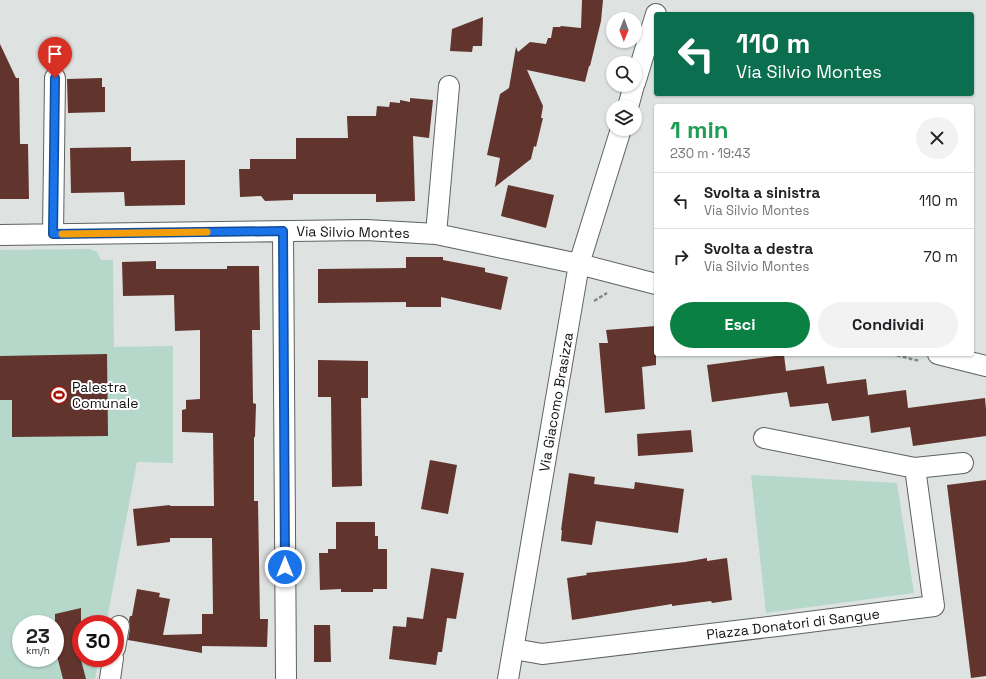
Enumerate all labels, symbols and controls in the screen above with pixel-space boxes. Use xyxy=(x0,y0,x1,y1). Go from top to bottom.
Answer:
north arrow xyxy=(606,12,642,48)
map controls xyxy=(606,12,642,136)
text: 110 m xyxy=(736,25,810,61)
icon: left xyxy=(670,28,722,80)
pin xyxy=(38,37,72,78)
icon: arrive xyxy=(44,43,66,65)
button: search xyxy=(606,56,642,92)
text: Via Silvio Montes xyxy=(736,60,882,83)
button: layers xyxy=(606,100,642,136)
text: 1 min xyxy=(670,114,729,145)
button: close xyxy=(916,117,958,159)
text: 230 m · 19:43 xyxy=(670,145,750,162)
text: Svolta a sinistra xyxy=(704,183,820,202)
icon: left xyxy=(670,190,692,212)
text: 110 m xyxy=(919,191,958,210)
text: Via Silvio Montes xyxy=(704,202,809,219)
street label: Via Silvio Montes xyxy=(296,222,410,242)
text: Svolta a destra xyxy=(704,239,813,258)
icon: right xyxy=(670,246,692,268)
text: 70 m xyxy=(923,247,958,266)
text: Via Silvio Montes xyxy=(704,258,809,275)
button: Esci xyxy=(670,302,810,348)
button: Condividi xyxy=(818,302,958,348)
street label: Via Giacomo Brasizza xyxy=(535,331,577,473)
place label: Palestra Comunale xyxy=(72,378,139,412)
sports icon: Palestra Comunale xyxy=(49,385,69,405)
position arrow xyxy=(264,546,306,588)
street label: Piazza Donatori di Sangue xyxy=(705,604,881,644)
speed limit sign: 30 xyxy=(72,615,124,667)
text: 23 xyxy=(26,623,50,649)
text: km/h xyxy=(26,644,50,657)

